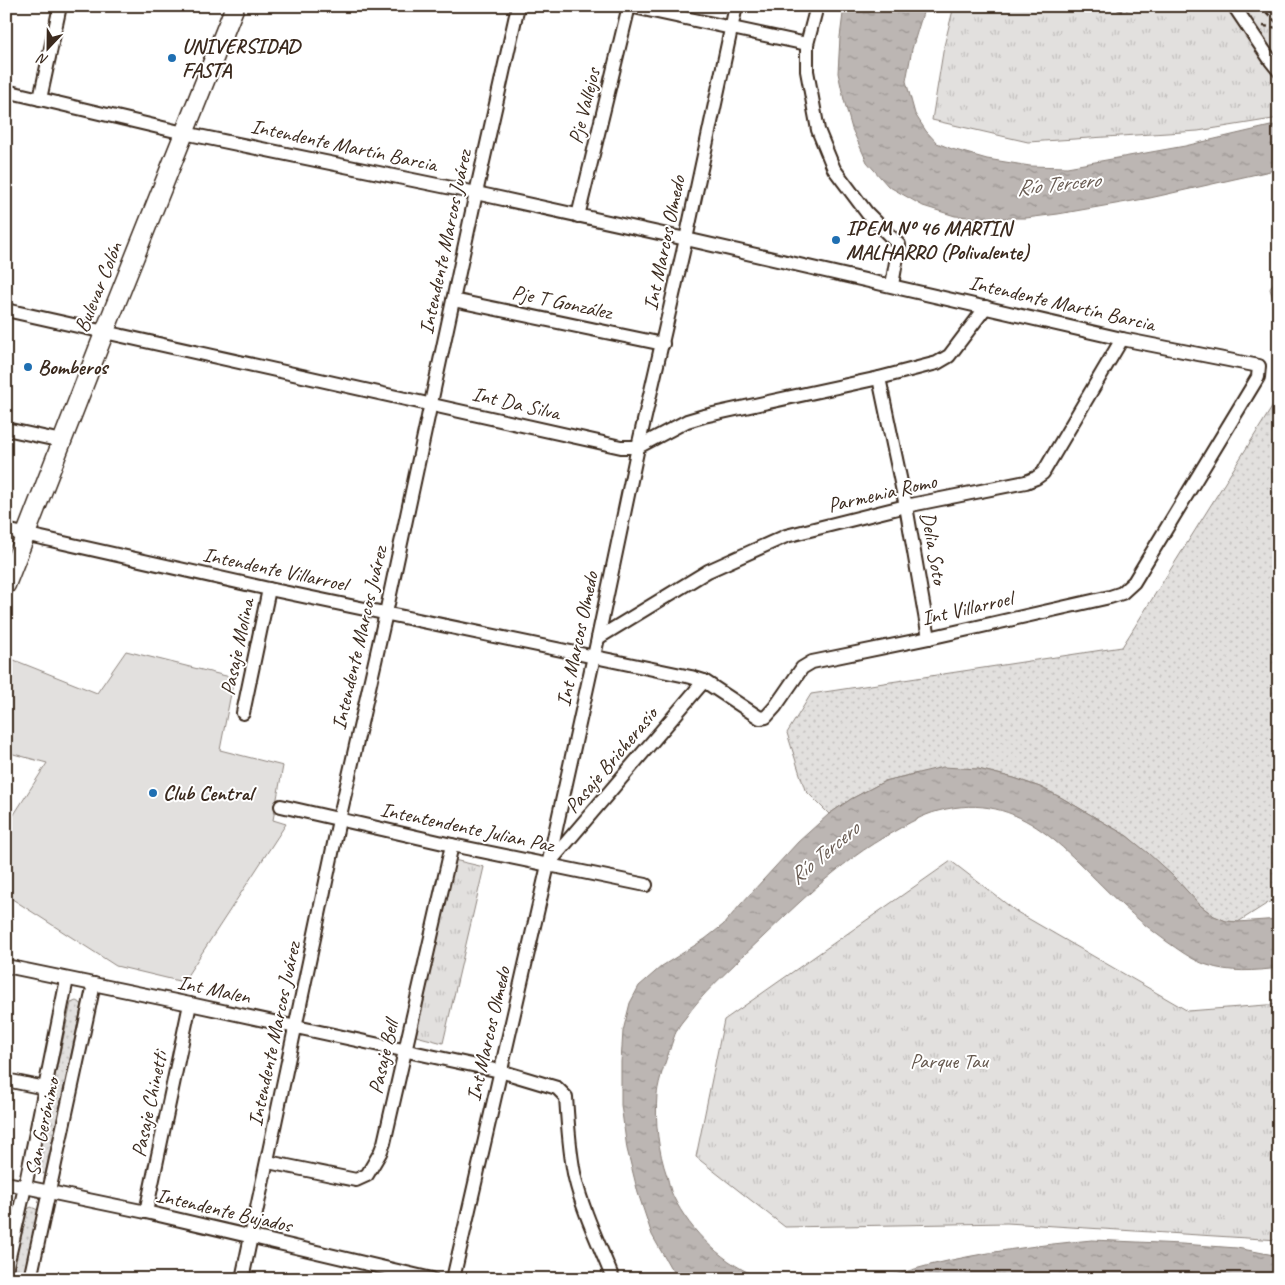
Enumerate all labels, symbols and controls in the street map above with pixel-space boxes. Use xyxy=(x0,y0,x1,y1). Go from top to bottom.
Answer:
north arrow xyxy=(22,22,72,72)
place label: UNIVERSIDAD FASTA xyxy=(182,33,303,83)
text: N xyxy=(34,49,51,69)
marker: UNIVERSIDAD FASTA xyxy=(166,52,178,64)
street label: Pje Vallejos xyxy=(562,64,606,147)
street label: Intendente Martín Barcia xyxy=(249,113,442,178)
street label: Intendente Marcos Juárez xyxy=(413,145,478,336)
water label: Río Tercero xyxy=(1015,165,1104,202)
street label: Int Marcos Olmedo xyxy=(637,172,691,313)
place label: IPEM Nº 46 MARTIN MALHARRO (Polivalente) xyxy=(846,215,1031,265)
marker: IPEM Nº 46 MARTIN MALHARRO (Polivalente) xyxy=(830,234,842,246)
street label: Bulevar Colón xyxy=(68,237,128,336)
street label: Intendente Martín Barcia xyxy=(967,269,1160,338)
street label: Pje T González xyxy=(510,279,617,326)
place label: Bomberos xyxy=(38,354,110,380)
marker: Bomberos xyxy=(22,361,34,373)
street label: Int Da Silva xyxy=(470,380,565,426)
street label: Parmenia Romo xyxy=(825,468,940,518)
street label: Delia Soto xyxy=(915,510,954,589)
street label: Intendente Villarroel xyxy=(200,541,353,598)
street label: Intendente Marcos Juárez xyxy=(325,541,393,732)
street label: Int Marcos Olmedo xyxy=(550,568,604,709)
street label: Int Villarroel xyxy=(919,584,1018,631)
street label: Pasaje Molina xyxy=(214,594,260,698)
street label: Pasaje Bricherasio xyxy=(559,700,665,818)
place label: Club Central xyxy=(163,780,257,806)
marker: Club Central xyxy=(147,787,159,799)
street label: Intentendente Julian Paz xyxy=(378,796,558,859)
water label: Río Tercero xyxy=(783,813,867,891)
street label: Intendente Marcos Juárez xyxy=(242,937,307,1128)
street label: Int Marcos Olmedo xyxy=(460,963,516,1104)
street label: Int Malen xyxy=(175,969,253,1010)
street label: Pasaje Bell xyxy=(362,1014,405,1096)
street label: Pasaje Chinetti xyxy=(125,1046,174,1159)
park label: Parque Tau xyxy=(910,1048,989,1074)
street label: San Gerónimo xyxy=(19,1073,66,1178)
street label: Intendente Bujados xyxy=(154,1182,296,1239)

